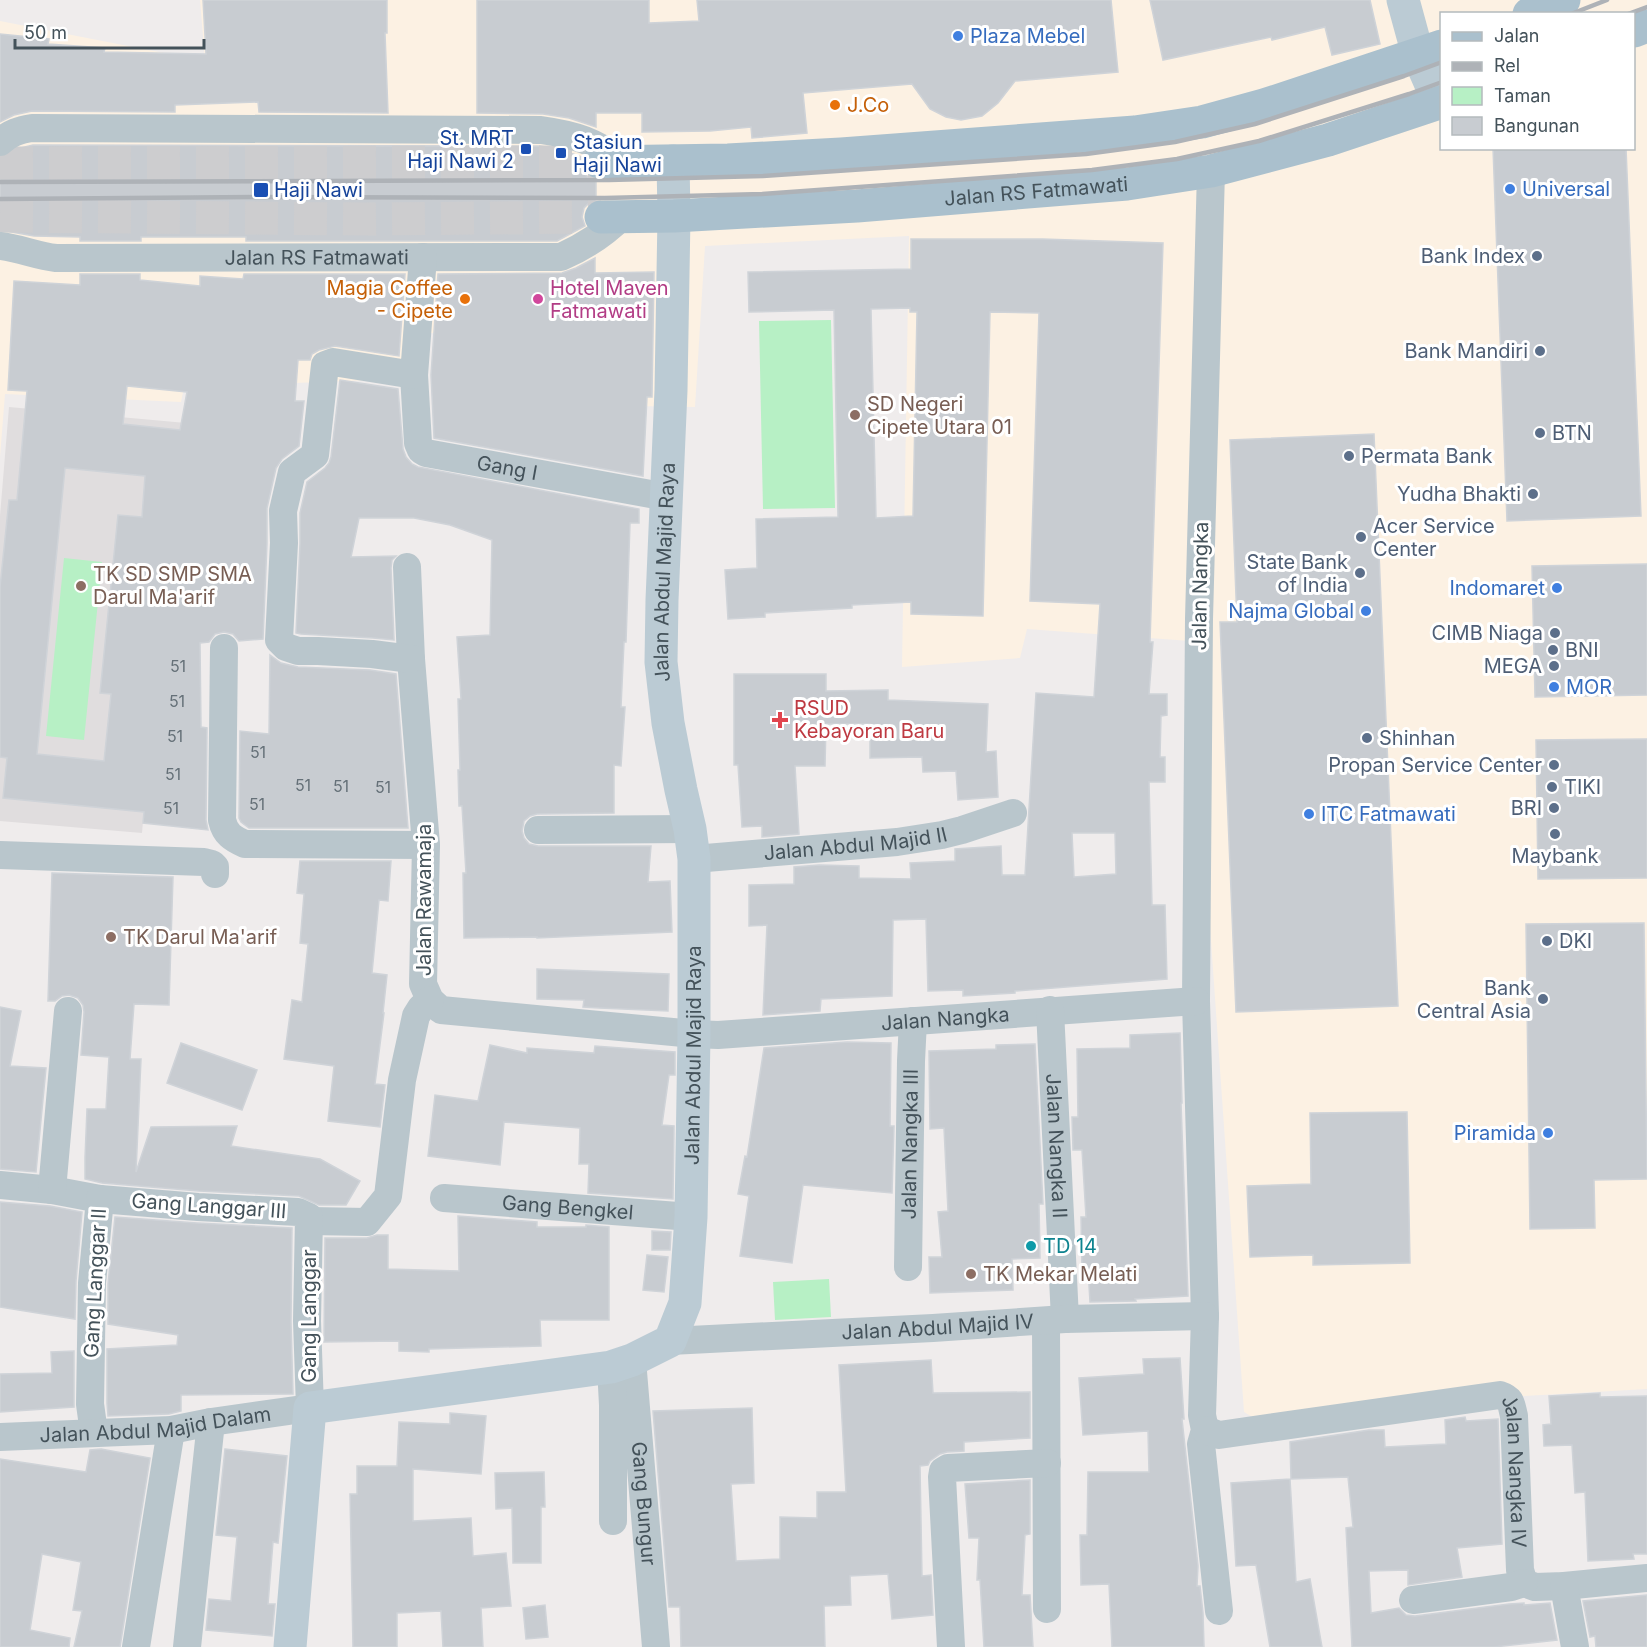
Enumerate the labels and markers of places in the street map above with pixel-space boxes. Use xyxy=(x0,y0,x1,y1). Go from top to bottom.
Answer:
place label: Plaza Mebel xyxy=(970,24,1085,48)
marker: Plaza Mebel xyxy=(951,29,965,43)
place label: J.Co xyxy=(847,93,889,117)
marker: J.Co xyxy=(828,98,842,112)
place label: St. MRT Haji Nawi 2 xyxy=(407,126,514,173)
place label: Stasiun Haji Nawi xyxy=(573,130,662,177)
marker: St. MRT Haji Nawi 2 xyxy=(519,142,533,156)
marker: Stasiun Haji Nawi xyxy=(554,146,568,160)
place label: Universal xyxy=(1522,177,1610,201)
place label: Haji Nawi xyxy=(274,178,363,202)
marker: Haji Nawi xyxy=(252,181,270,199)
marker: Universal xyxy=(1503,182,1517,196)
place label: Bank Index xyxy=(1421,244,1525,268)
marker: Bank Index xyxy=(1530,249,1544,263)
place label: Magia Coffee - Cipete xyxy=(326,276,453,323)
place label: Hotel Maven Fatmawati xyxy=(550,276,669,323)
marker: Magia Coffee - Cipete xyxy=(458,292,472,306)
marker: Hotel Maven Fatmawati xyxy=(531,292,545,306)
place label: Bank Mandiri xyxy=(1404,339,1528,363)
marker: Bank Mandiri xyxy=(1533,344,1547,358)
place label: SD Negeri Cipete Utara 01 xyxy=(867,392,1012,439)
marker: SD Negeri Cipete Utara 01 xyxy=(848,408,862,422)
place label: BTN xyxy=(1552,421,1592,445)
marker: BTN xyxy=(1533,426,1547,440)
place label: Permata Bank xyxy=(1361,444,1493,468)
marker: Permata Bank xyxy=(1342,449,1356,463)
place label: Yudha Bhakti xyxy=(1397,482,1521,506)
marker: Yudha Bhakti xyxy=(1526,487,1540,501)
place label: Acer Service Center xyxy=(1373,514,1495,561)
marker: Acer Service Center xyxy=(1354,530,1368,544)
place label: State Bank of India xyxy=(1247,550,1348,597)
place label: TK SD SMP SMA Darul Ma'arif xyxy=(93,562,252,609)
marker: State Bank of India xyxy=(1353,566,1367,580)
place label: Indomaret xyxy=(1449,576,1545,600)
marker: TK SD SMP SMA Darul Ma'arif xyxy=(74,579,88,593)
marker: Indomaret xyxy=(1550,581,1564,595)
place label: Najma Global xyxy=(1228,599,1354,623)
marker: Najma Global xyxy=(1359,604,1373,618)
place label: CIMB Niaga xyxy=(1432,621,1543,645)
marker: CIMB Niaga xyxy=(1548,626,1562,640)
place label: BNI xyxy=(1565,638,1599,662)
marker: BNI xyxy=(1546,643,1560,657)
place label: MEGA xyxy=(1484,654,1542,678)
marker: MEGA xyxy=(1547,659,1561,673)
place label: MOR xyxy=(1566,675,1612,699)
marker: MOR xyxy=(1547,680,1561,694)
place label: RSUD Kebayoran Baru xyxy=(794,696,944,743)
marker: RSUD Kebayoran Baru xyxy=(771,711,789,729)
place label: Shinhan xyxy=(1379,726,1455,750)
marker: Shinhan xyxy=(1360,731,1374,745)
place label: Propan Service Center xyxy=(1328,753,1542,777)
marker: Propan Service Center xyxy=(1547,758,1561,772)
place label: TIKI xyxy=(1564,775,1601,799)
marker: TIKI xyxy=(1545,780,1559,794)
place label: BRI xyxy=(1511,796,1542,820)
marker: BRI xyxy=(1547,801,1561,815)
place label: ITC Fatmawati xyxy=(1321,802,1456,826)
marker: ITC Fatmawati xyxy=(1302,807,1316,821)
marker: Maybank xyxy=(1548,827,1562,841)
place label: Maybank xyxy=(1512,844,1598,868)
place label: TK Darul Ma'arif xyxy=(123,925,278,949)
place label: DKI xyxy=(1559,929,1592,953)
marker: TK Darul Ma'arif xyxy=(104,930,118,944)
marker: DKI xyxy=(1540,934,1554,948)
place label: Bank Central Asia xyxy=(1417,976,1531,1023)
marker: Bank Central Asia xyxy=(1536,992,1550,1006)
place label: Piramida xyxy=(1454,1121,1536,1145)
marker: Piramida xyxy=(1541,1126,1555,1140)
place label: TD 14 xyxy=(1043,1234,1097,1258)
marker: TD 14 xyxy=(1024,1239,1038,1253)
place label: TK Mekar Melati xyxy=(983,1262,1137,1286)
marker: TK Mekar Melati xyxy=(964,1267,978,1281)

